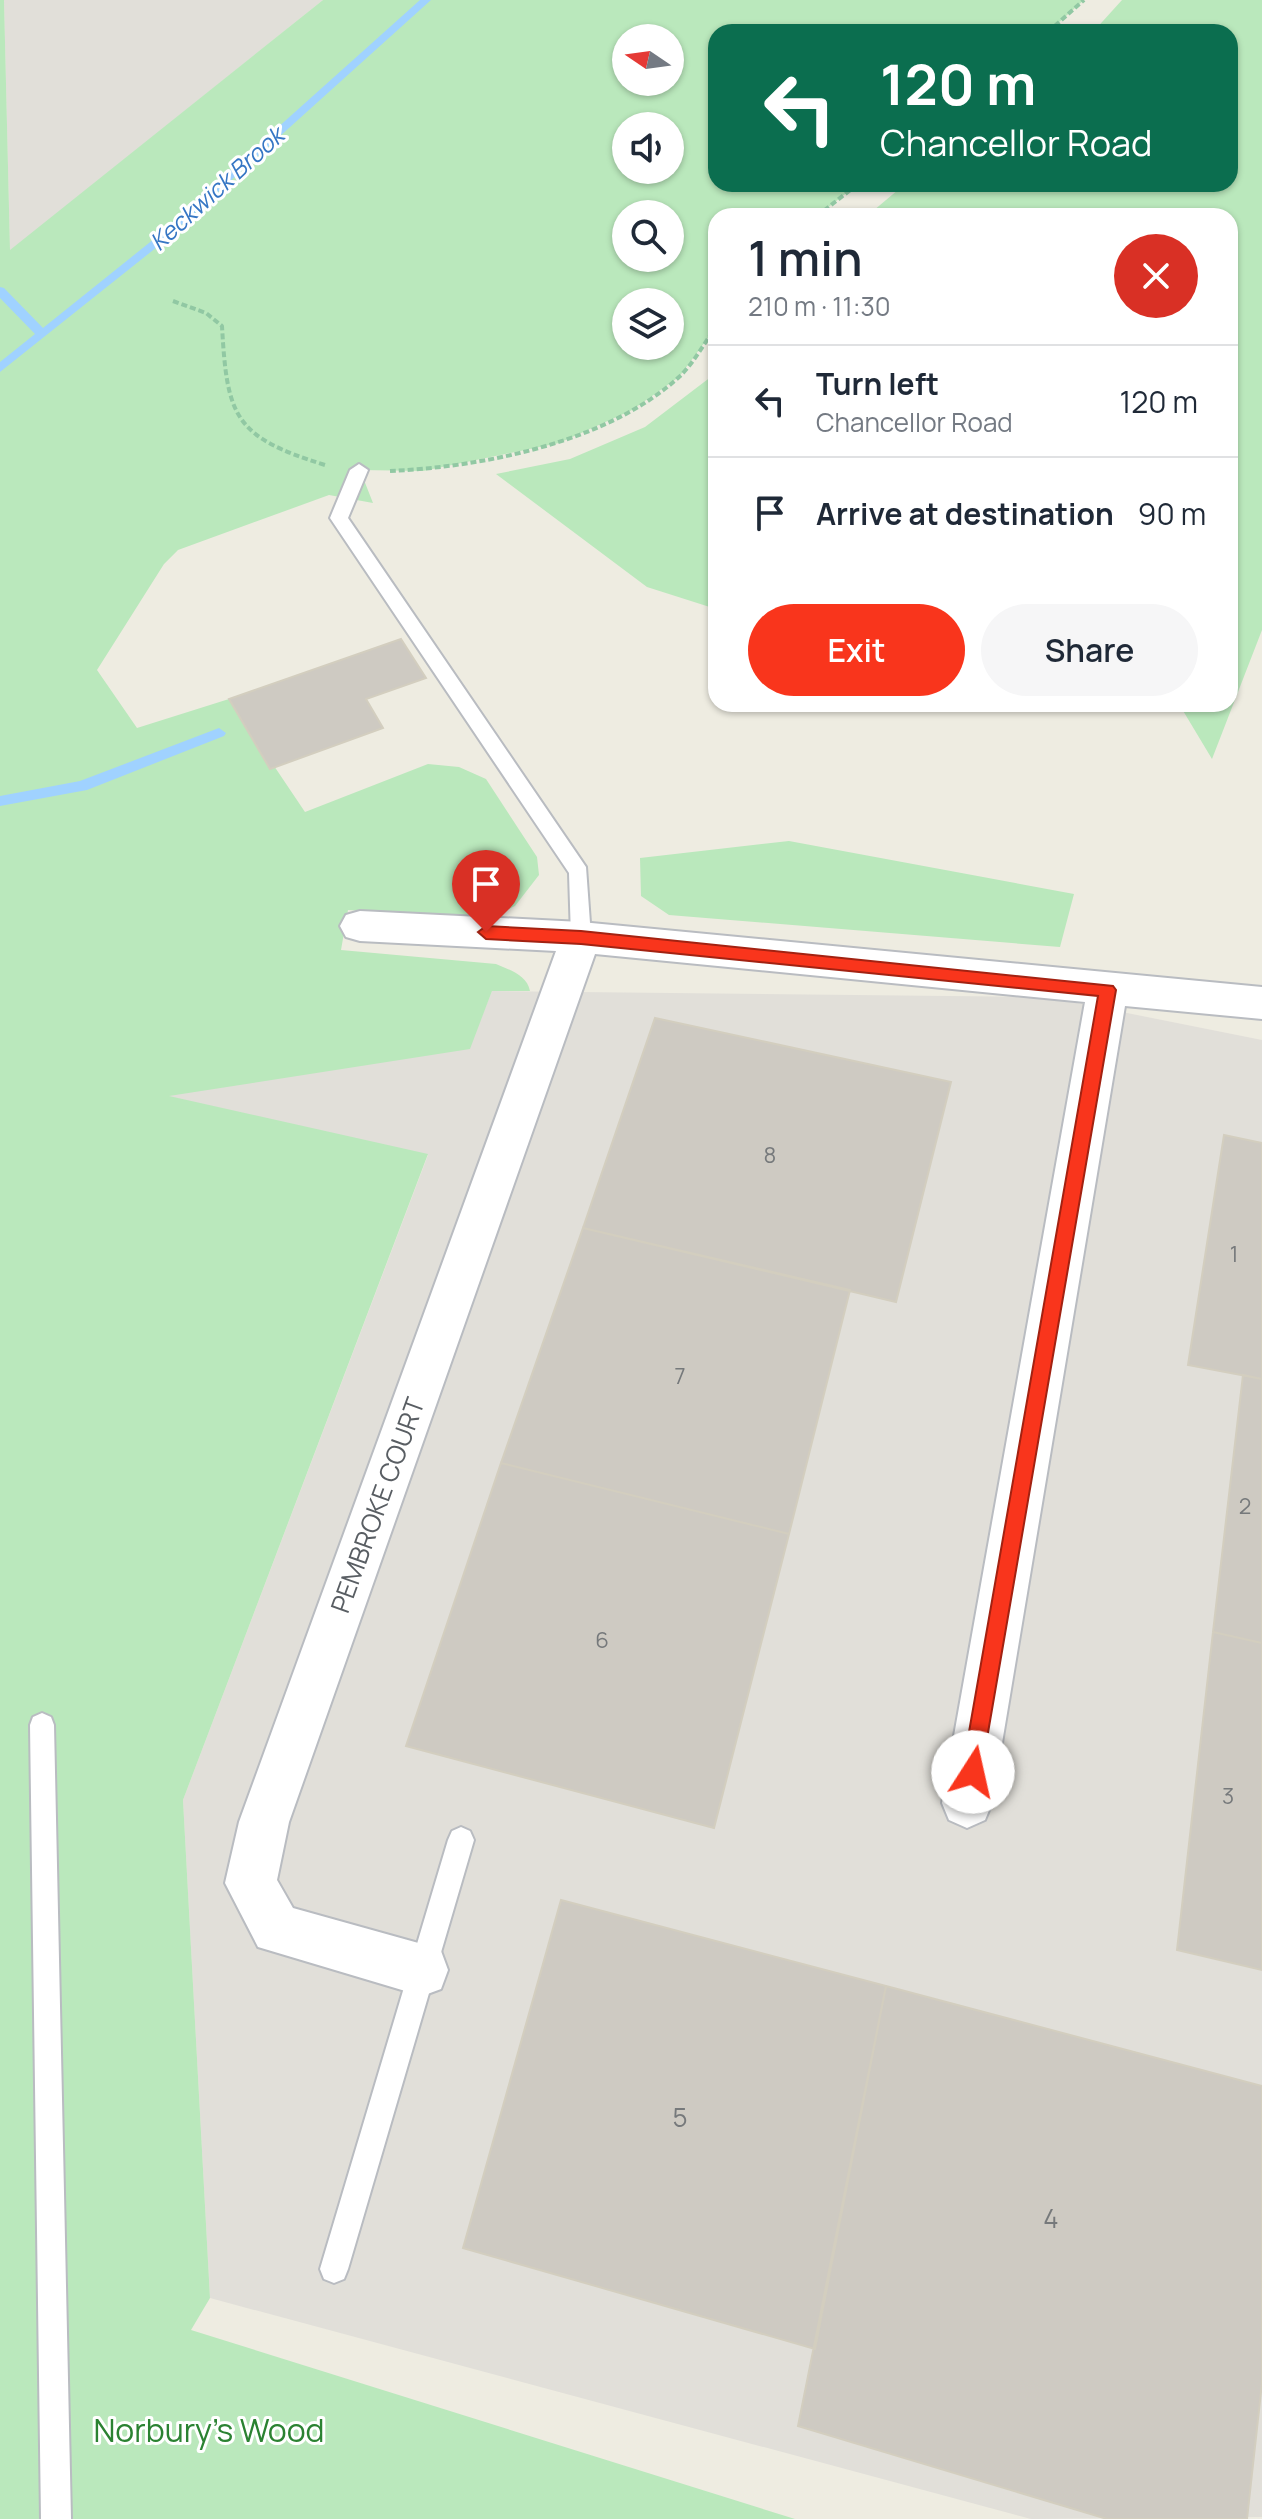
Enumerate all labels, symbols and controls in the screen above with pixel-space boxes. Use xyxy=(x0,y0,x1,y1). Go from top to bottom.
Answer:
north arrow xyxy=(612,24,684,96)
map controls xyxy=(612,24,684,360)
text: 120 m xyxy=(880,45,1036,122)
icon: left xyxy=(748,56,852,160)
button: sound xyxy=(612,112,684,184)
water label: Keckwick Brook xyxy=(142,117,292,257)
text: Chancellor Road xyxy=(880,118,1152,167)
button: search xyxy=(612,200,684,272)
text: 1 min xyxy=(748,225,862,290)
button: close xyxy=(1114,234,1198,318)
button: layers xyxy=(612,288,684,360)
text: 210 m · 11:30 xyxy=(748,288,891,324)
text: Turn left xyxy=(816,363,939,404)
icon: left xyxy=(748,379,792,423)
text: 120 m xyxy=(1119,381,1198,422)
text: Chancellor Road xyxy=(816,404,1013,440)
icon: arrive xyxy=(748,491,792,535)
text: Arrive at destination xyxy=(816,493,1114,534)
text: 90 m xyxy=(1138,493,1206,534)
button: Exit xyxy=(748,604,965,696)
button: Share xyxy=(981,604,1198,696)
pin xyxy=(452,850,520,932)
icon: arrive xyxy=(464,862,508,906)
house number: 8 xyxy=(764,1140,776,1170)
house number: 1 xyxy=(1230,1239,1238,1269)
house number: 7 xyxy=(674,1361,686,1391)
street label: PEMBROKE COURT xyxy=(321,1392,433,1618)
house number: 2 xyxy=(1239,1491,1251,1521)
house number: 6 xyxy=(595,1625,609,1655)
position arrow xyxy=(931,1730,1015,1814)
house number: 3 xyxy=(1222,1781,1234,1811)
house number: 5 xyxy=(672,2099,688,2135)
house number: 4 xyxy=(1043,2200,1059,2236)
park label: Norbury's Wood xyxy=(93,2408,325,2452)

